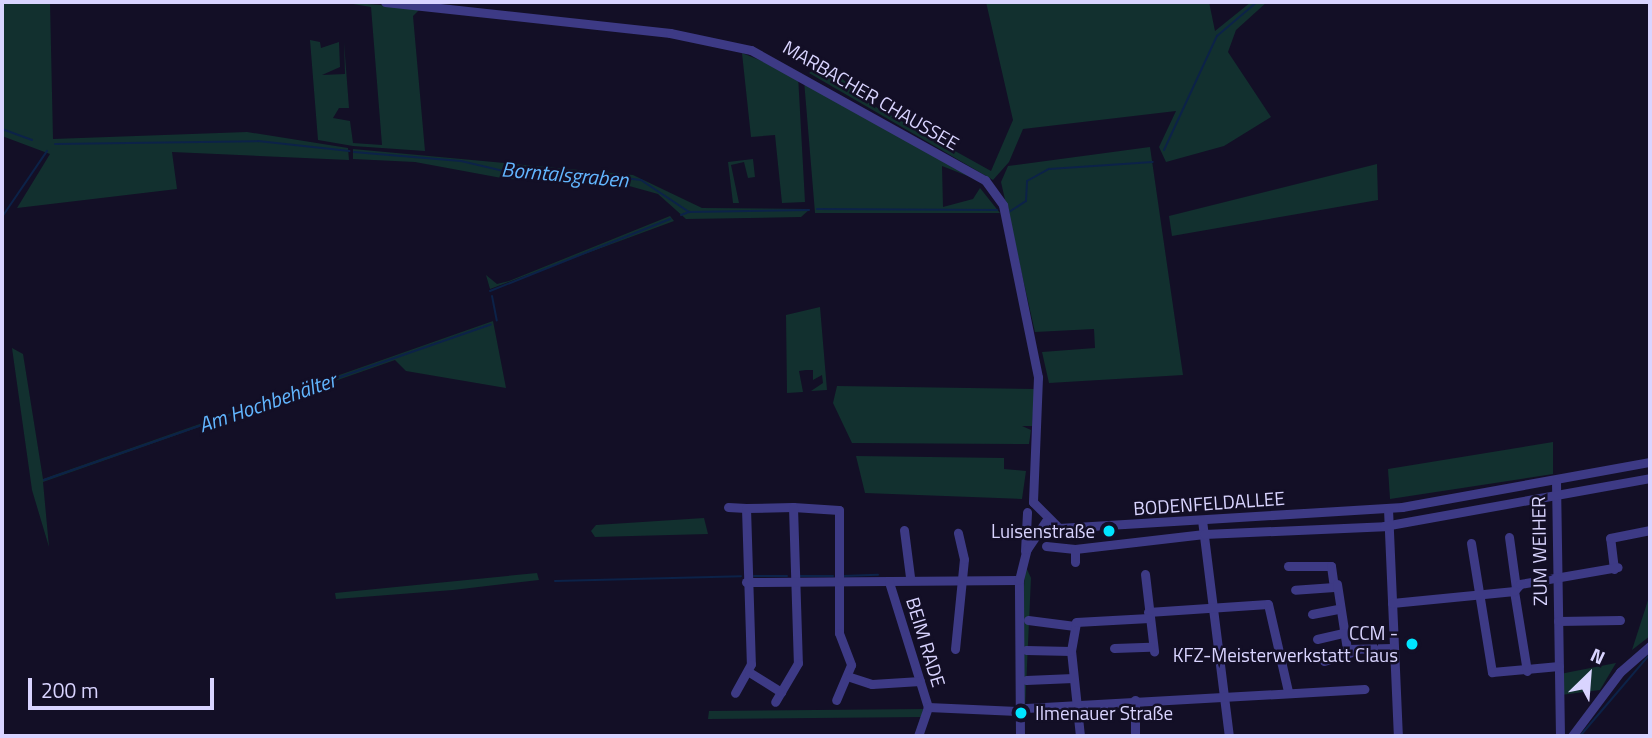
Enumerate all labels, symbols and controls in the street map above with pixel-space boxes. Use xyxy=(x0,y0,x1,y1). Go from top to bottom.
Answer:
street label: MARBACHER CHAUSSEE xyxy=(779,35,963,155)
water label: Borntalsgraben xyxy=(500,156,630,192)
water label: Am Hochbehälter xyxy=(195,367,339,437)
street label: BODENFELDALLEE xyxy=(1132,486,1286,520)
street label: ZUM WEIHER xyxy=(1527,496,1551,606)
place label: Luisenstraße xyxy=(991,520,1095,542)
marker: Luisenstraße xyxy=(1101,523,1117,539)
street label: BEIM RADE xyxy=(902,594,950,690)
place label: CCM - KFZ-Meisterwerkstatt Claus xyxy=(1173,622,1398,666)
marker: CCM - KFZ-Meisterwerkstatt Claus xyxy=(1404,636,1420,652)
north arrow xyxy=(1554,640,1624,710)
text: N xyxy=(1586,640,1610,671)
scale bar xyxy=(32,664,217,708)
text: 200 m xyxy=(41,674,98,706)
place label: Ilmenauer Straße xyxy=(1035,702,1173,724)
marker: Ilmenauer Straße xyxy=(1013,705,1029,721)

